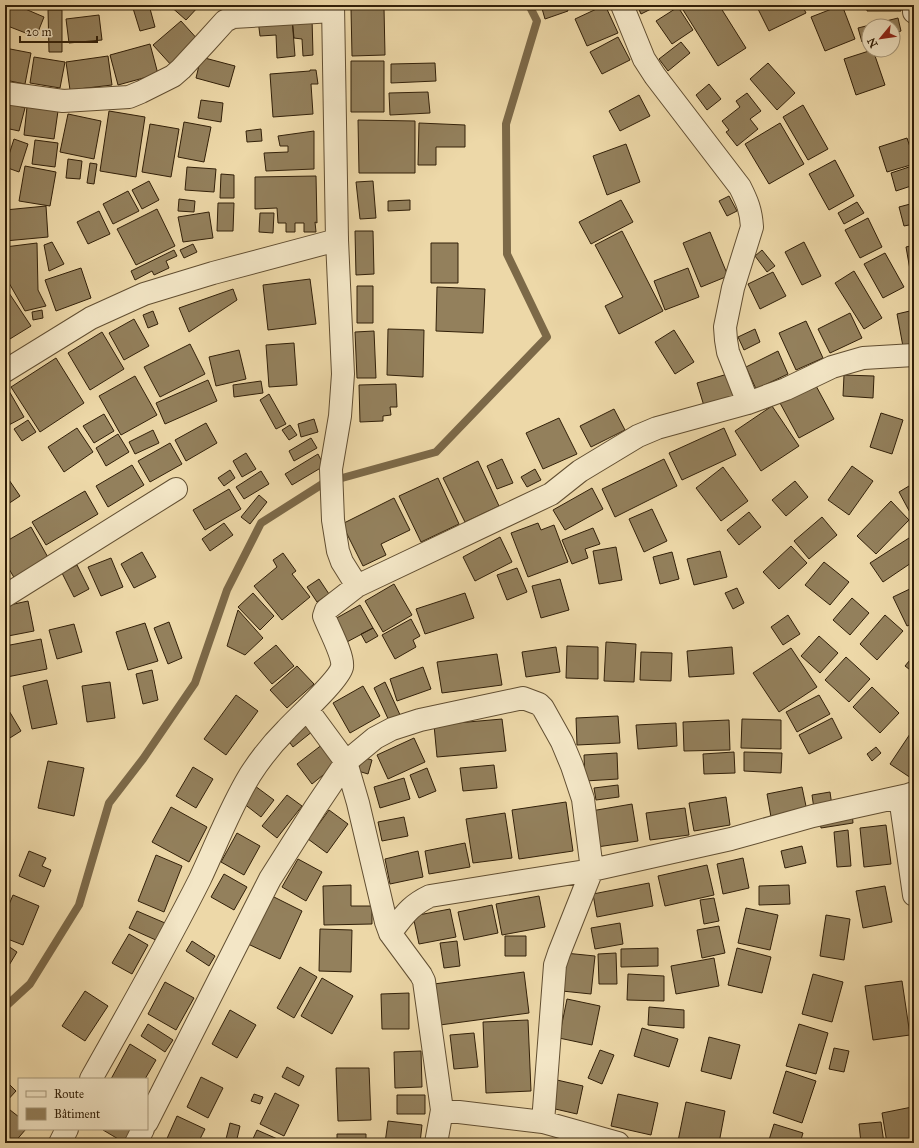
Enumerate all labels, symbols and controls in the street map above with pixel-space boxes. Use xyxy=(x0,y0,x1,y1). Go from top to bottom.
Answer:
scale bar xyxy=(20,18,97,44)
north arrow xyxy=(861,18,901,58)
text: 20 m xyxy=(26,25,52,39)
text: N xyxy=(864,35,881,50)
legend xyxy=(18,1078,148,1130)
text: Route xyxy=(54,1087,84,1101)
text: Bâtiment xyxy=(54,1107,101,1121)

